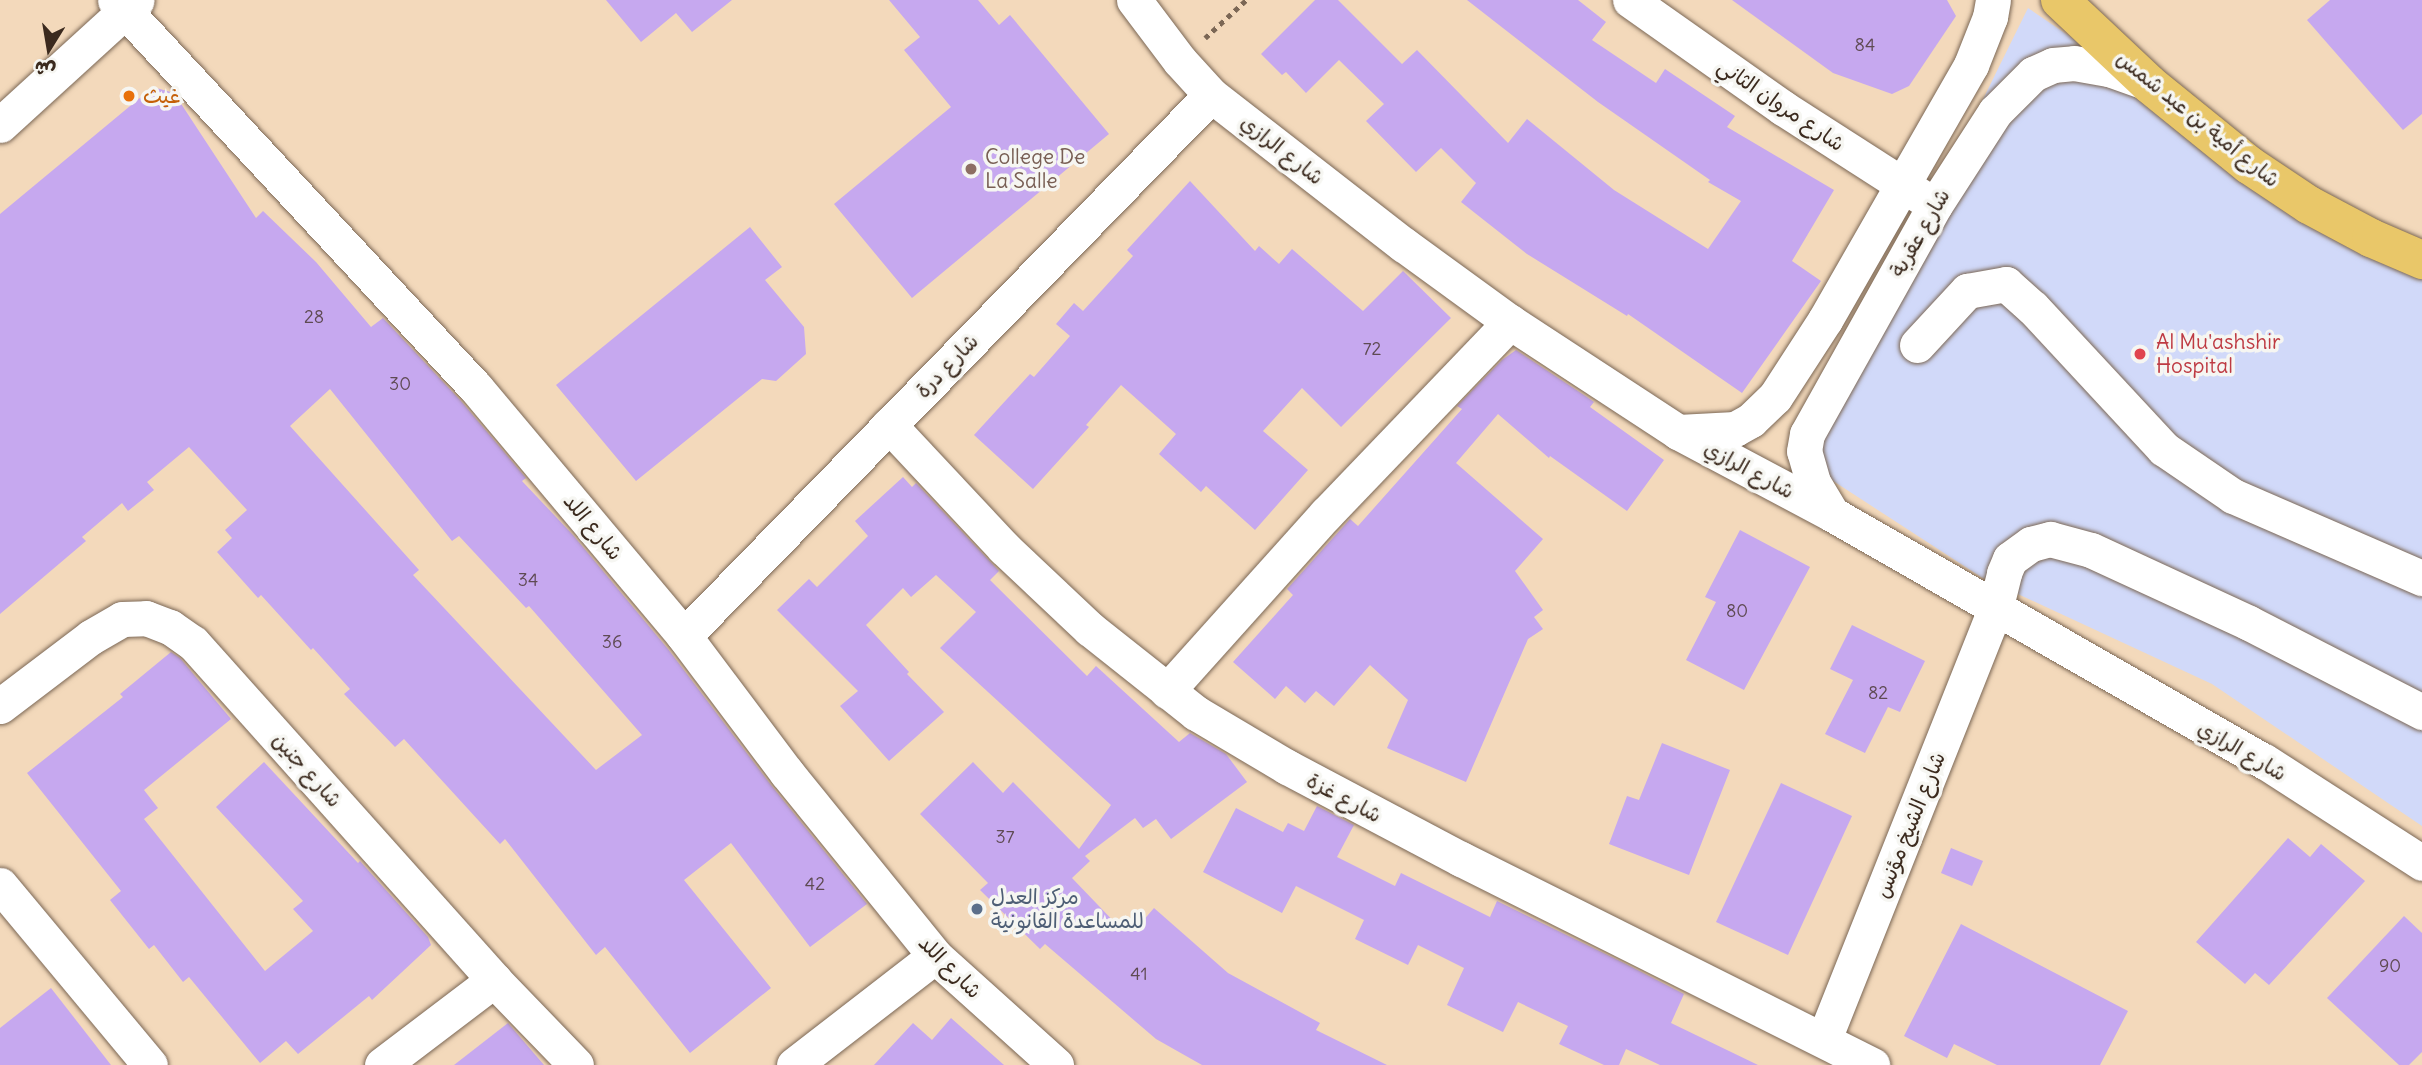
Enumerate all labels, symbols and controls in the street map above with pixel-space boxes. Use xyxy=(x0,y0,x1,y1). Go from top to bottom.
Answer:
north arrow xyxy=(14,14,84,84)
house number: 84 xyxy=(1855,34,1875,56)
street label: شارع أمية بن عبد شمس xyxy=(2112,46,2284,192)
street label: شارع مروان الثاني xyxy=(1713,53,1849,157)
text: ش xyxy=(32,56,58,83)
place label: غيث xyxy=(143,83,181,109)
marker: غيث xyxy=(121,88,137,104)
street label: شارع الرازي xyxy=(1236,110,1328,190)
place label: College De La Salle xyxy=(985,144,1085,194)
marker: College De La Salle xyxy=(963,161,979,177)
street label: شارع عقربة xyxy=(1885,185,1955,281)
house number: 28 xyxy=(304,306,324,328)
street label: شارع درة xyxy=(910,329,984,403)
place label: Al Mu'ashshir Hospital xyxy=(2156,329,2281,379)
house number: 72 xyxy=(1363,338,1381,360)
marker: Al Mu'ashshir Hospital xyxy=(2130,344,2150,364)
house number: 30 xyxy=(389,373,411,395)
street label: شارع الرازي xyxy=(1700,436,1798,504)
street label: شارع اللد xyxy=(558,489,628,565)
house number: 34 xyxy=(518,569,538,591)
house number: 80 xyxy=(1726,600,1748,622)
house number: 36 xyxy=(602,631,622,653)
house number: 82 xyxy=(1868,682,1888,704)
street label: شارع الرازي xyxy=(2193,716,2291,786)
street label: شارع جنين xyxy=(267,728,347,812)
street label: شارع الشيخ مؤنس xyxy=(1869,748,1951,902)
street label: شارع غزة xyxy=(1302,768,1386,828)
house number: 37 xyxy=(995,826,1015,848)
house number: 42 xyxy=(805,873,825,895)
place label: مركز العدل للمساعدة القانونية xyxy=(991,884,1144,934)
marker: مركز العدل للمساعدة القانونية xyxy=(969,901,985,917)
street label: شارع اللد xyxy=(913,930,987,1004)
house number: 90 xyxy=(2379,955,2401,977)
house number: 41 xyxy=(1130,963,1148,985)

